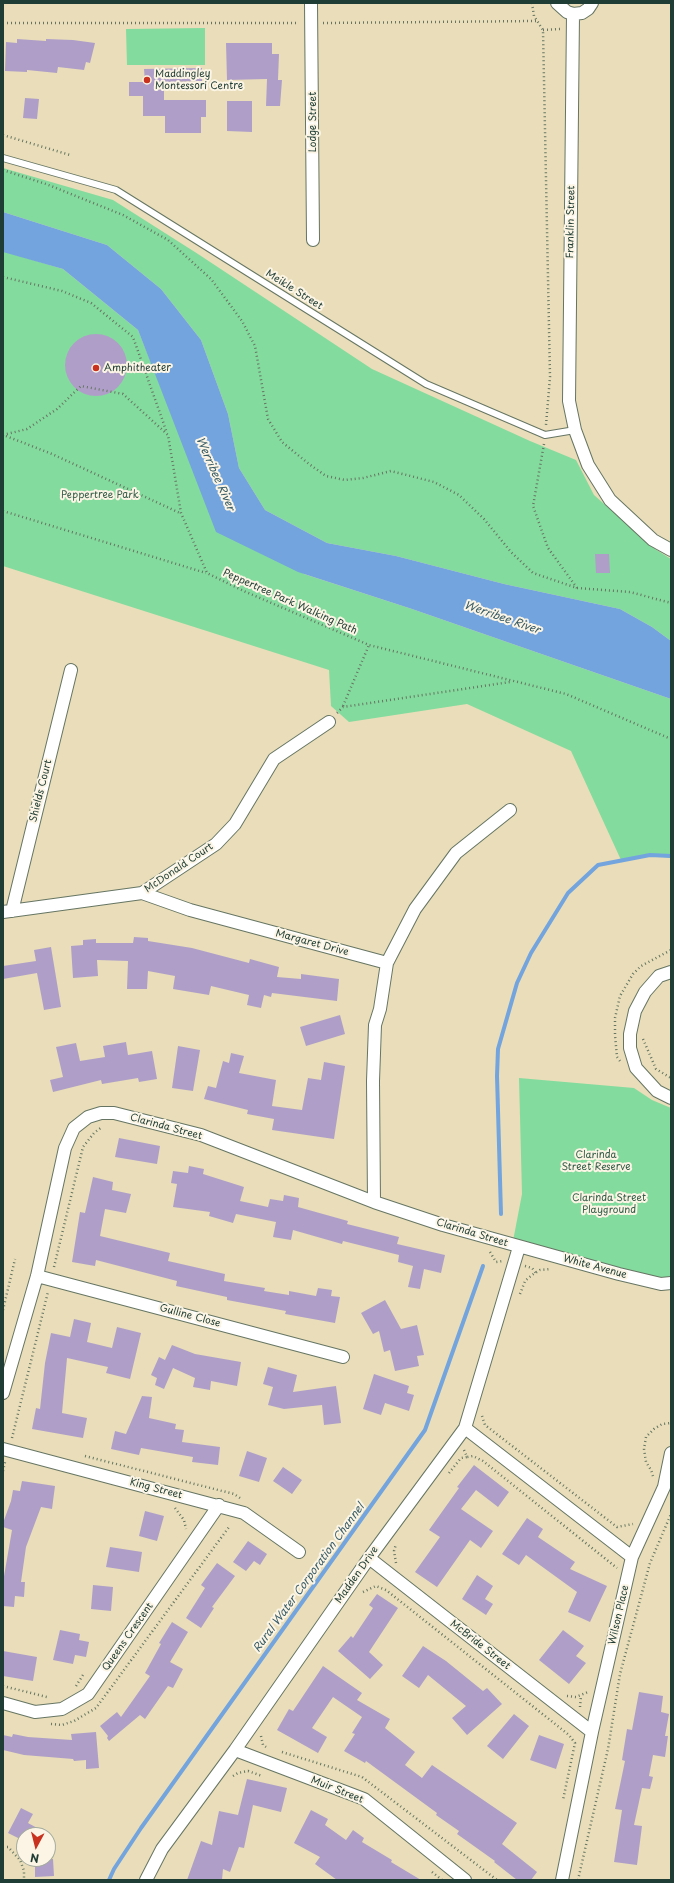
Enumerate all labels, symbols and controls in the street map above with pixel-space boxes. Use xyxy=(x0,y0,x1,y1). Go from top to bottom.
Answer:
place label: Maddingley Montessori Centre xyxy=(155,68,243,92)
marker: Maddingley Montessori Centre xyxy=(142,75,152,85)
street label: Lodge Street xyxy=(307,92,319,152)
street label: Franklin Street xyxy=(564,185,578,259)
street label: Meikle Street xyxy=(263,268,325,312)
place label: Amphitheater xyxy=(104,362,171,374)
marker: Amphitheater xyxy=(91,363,101,373)
water label: Werribee River xyxy=(193,435,237,513)
park label: Peppertree Park xyxy=(61,489,139,501)
street label: Peppertree Park Walking Path xyxy=(221,567,359,637)
water label: Werribee River xyxy=(462,599,542,637)
street label: Shields Court xyxy=(27,758,55,824)
street label: McDonald Court xyxy=(142,841,216,895)
street label: Margaret Drive xyxy=(274,927,350,959)
street label: Clarinda Street xyxy=(129,1112,203,1142)
park label: Clarinda Street Reserve xyxy=(561,1149,631,1172)
park label: Clarinda Street Playground xyxy=(572,1192,646,1216)
street label: Clarinda Street xyxy=(435,1216,509,1250)
street label: White Avenue xyxy=(562,1253,628,1281)
street label: Gulline Close xyxy=(158,1302,222,1330)
street label: King Street xyxy=(128,1476,184,1502)
water label: Rural Water Corporation Channel xyxy=(251,1501,367,1655)
street label: Madden Drive xyxy=(333,1544,381,1606)
street label: Wilson Place xyxy=(606,1584,632,1646)
street label: Queens Crescent xyxy=(100,1601,156,1673)
street label: McBride Street xyxy=(448,1618,512,1672)
street label: Muir Street xyxy=(309,1774,365,1806)
north arrow xyxy=(16,1827,56,1867)
text: N xyxy=(29,1849,40,1867)

